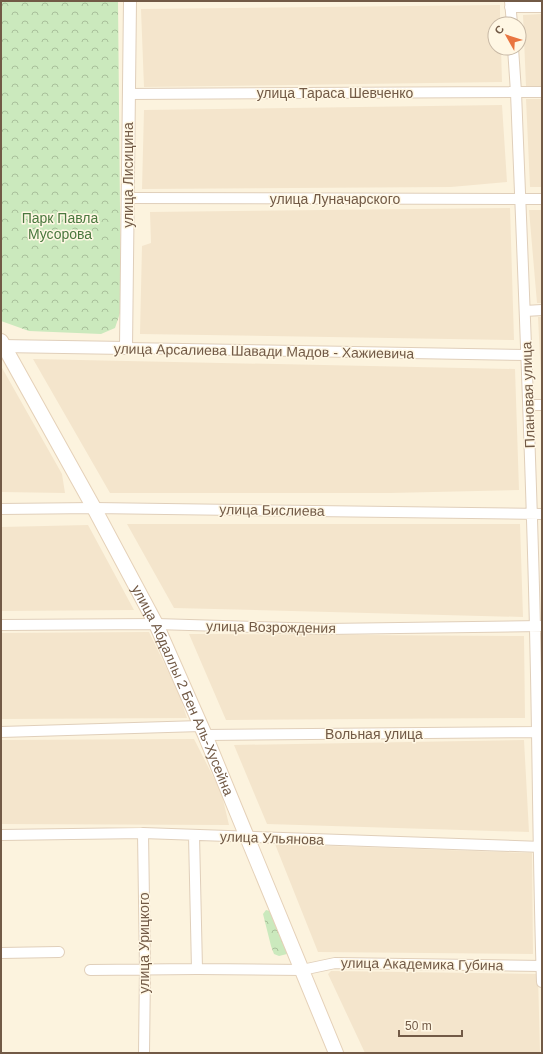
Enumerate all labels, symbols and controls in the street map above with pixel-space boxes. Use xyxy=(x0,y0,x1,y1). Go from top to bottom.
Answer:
north arrow xyxy=(487,16,527,56)
text: С xyxy=(492,23,506,37)
street label: улица Тараса Шевченко xyxy=(257,85,414,101)
street label: улица Лисицина xyxy=(120,122,136,228)
street label: улица Луначарского xyxy=(270,191,400,207)
park label: Парк Павла Мусорова xyxy=(22,210,98,242)
street label: улица Арсалиева Шавади Мадов - Хажиевича xyxy=(114,340,415,362)
street label: Плановая улица xyxy=(518,341,538,449)
street label: улица Бислиева xyxy=(219,501,325,519)
street label: улица Абдаллы 2 Бен Аль-Хусейна xyxy=(129,582,237,798)
street label: улица Возрождения xyxy=(206,618,336,636)
street label: Вольная улица xyxy=(325,726,423,742)
street label: улица Ульянова xyxy=(220,828,324,848)
street label: улица Урицкого xyxy=(136,892,152,993)
street label: улица Академика Губина xyxy=(341,955,504,973)
scale bar xyxy=(399,1012,462,1038)
text: 50 m xyxy=(405,1019,432,1033)

